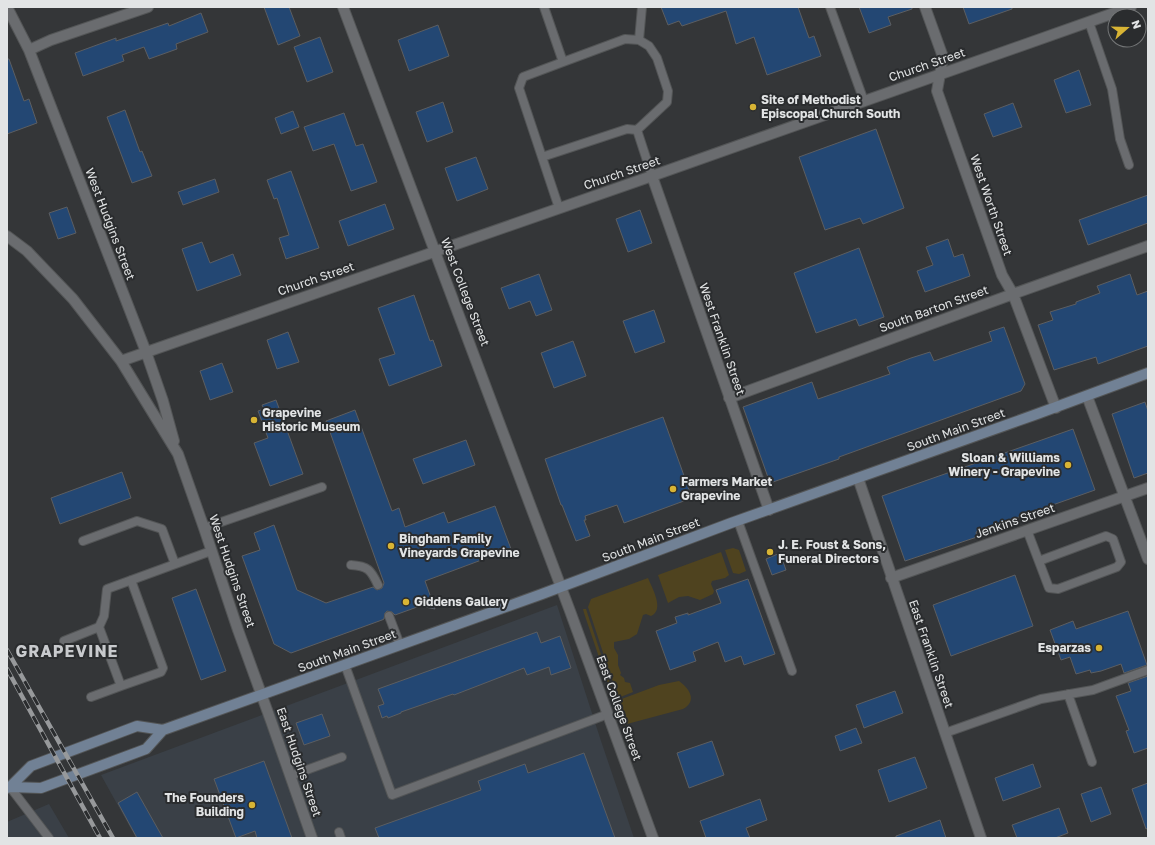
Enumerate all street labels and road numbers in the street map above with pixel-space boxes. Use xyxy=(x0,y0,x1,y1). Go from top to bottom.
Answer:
street label: Church Street xyxy=(887,44,967,85)
street label: Church Street xyxy=(582,152,662,193)
street label: West Worth Street xyxy=(967,152,1016,258)
street label: West Hudgins Street xyxy=(82,166,139,282)
street label: West College Street xyxy=(438,235,493,348)
street label: Church Street xyxy=(276,258,356,299)
street label: West Franklin Street xyxy=(696,281,749,397)
street label: South Barton Street xyxy=(877,282,991,335)
street label: South Main Street xyxy=(905,405,1007,454)
street label: Jenkins Street xyxy=(973,500,1057,541)
street label: West Hudgins Street xyxy=(206,512,259,630)
street label: South Main Street xyxy=(600,514,702,565)
street label: East Franklin Street xyxy=(906,598,957,710)
street label: South Main Street xyxy=(296,626,398,675)
street label: East College Street xyxy=(593,653,646,763)
street label: East Hudgins Street xyxy=(274,705,325,819)

